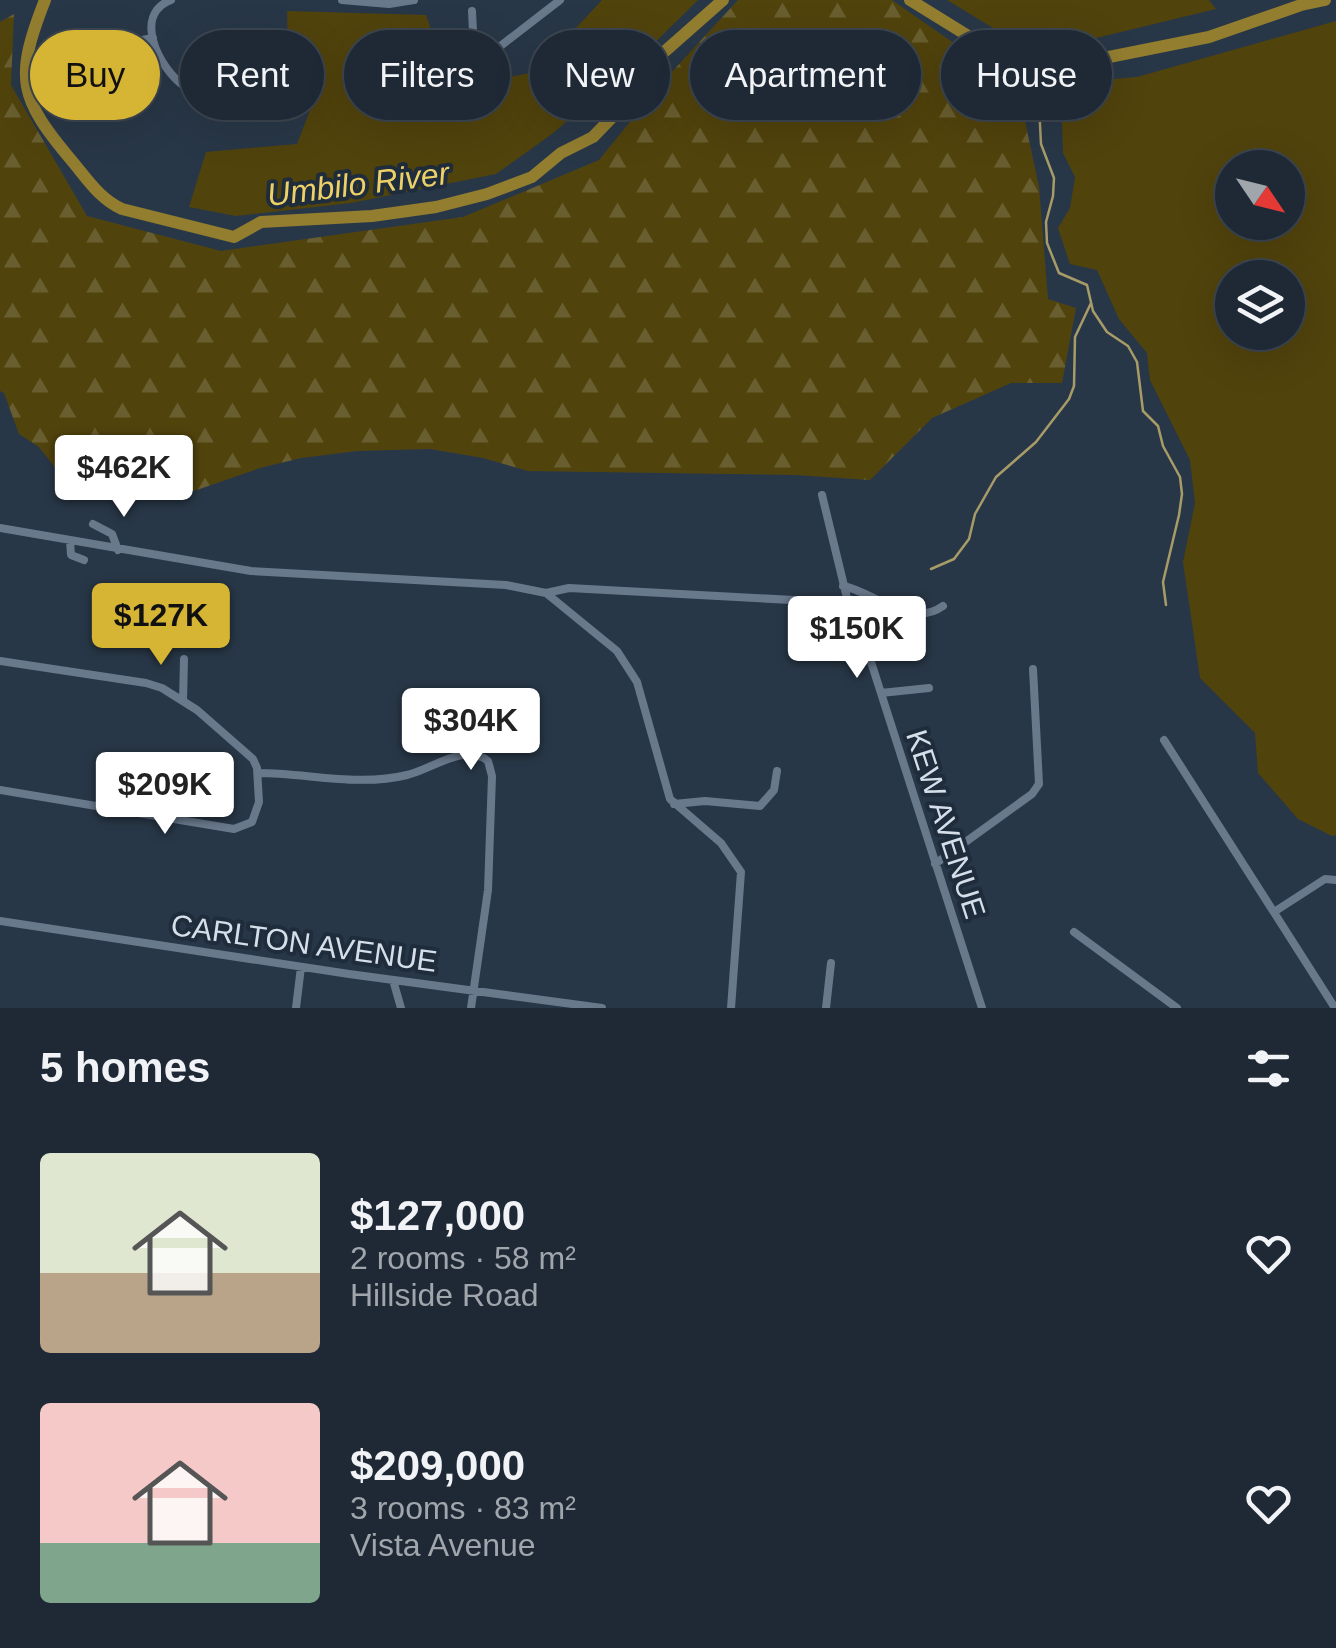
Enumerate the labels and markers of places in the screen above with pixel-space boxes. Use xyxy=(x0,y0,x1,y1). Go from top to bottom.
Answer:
pin: $462K xyxy=(54,435,194,520)
pin: $127K xyxy=(91,583,231,668)
pin: $150K xyxy=(787,596,927,681)
pin: $304K xyxy=(401,688,541,773)
pin: $209K xyxy=(95,752,235,837)

